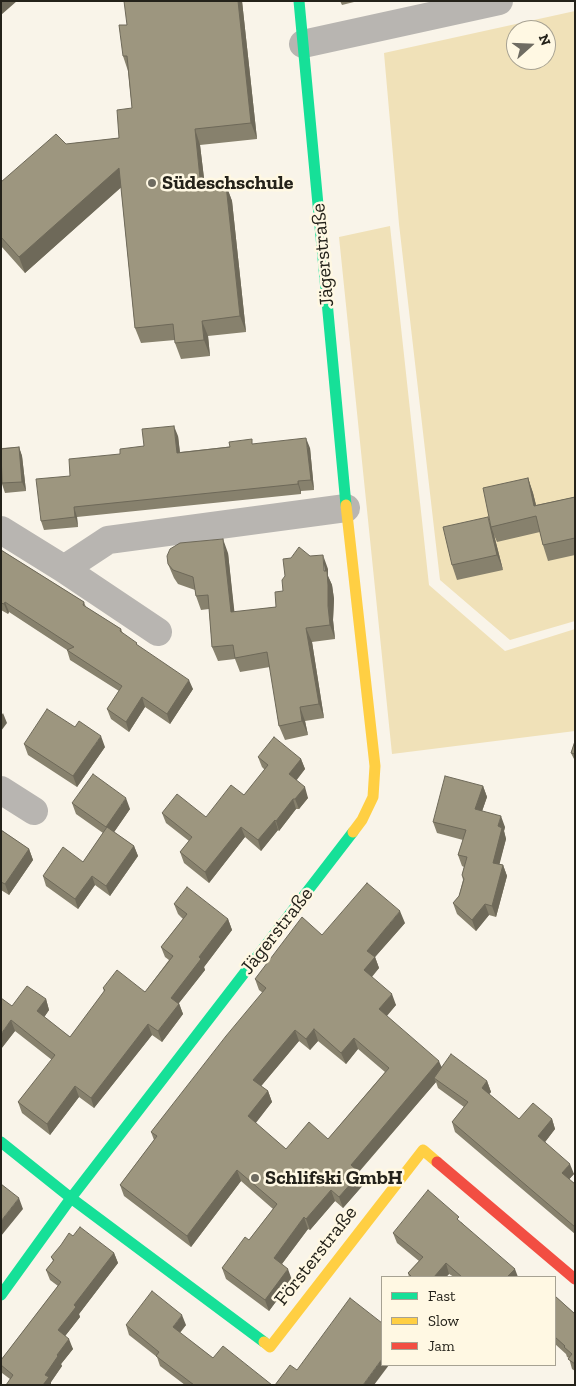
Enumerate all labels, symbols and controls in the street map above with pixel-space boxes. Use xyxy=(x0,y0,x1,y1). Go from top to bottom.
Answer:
north arrow xyxy=(506,20,556,70)
text: N xyxy=(535,32,554,48)
place label: Südeschschule xyxy=(162,171,293,195)
marker: Südeschschule xyxy=(146,177,158,189)
street label: Jägerstraße xyxy=(307,202,339,308)
street label: Jägerstraße xyxy=(236,883,318,979)
place label: Schlifski GmbH xyxy=(265,1166,403,1190)
marker: Schlifski GmbH xyxy=(249,1172,261,1184)
street label: Försterstraße xyxy=(270,1201,362,1311)
legend xyxy=(381,1276,556,1366)
text: Fast xyxy=(428,1287,456,1305)
text: Slow xyxy=(428,1312,459,1330)
text: Jam xyxy=(428,1337,455,1355)

